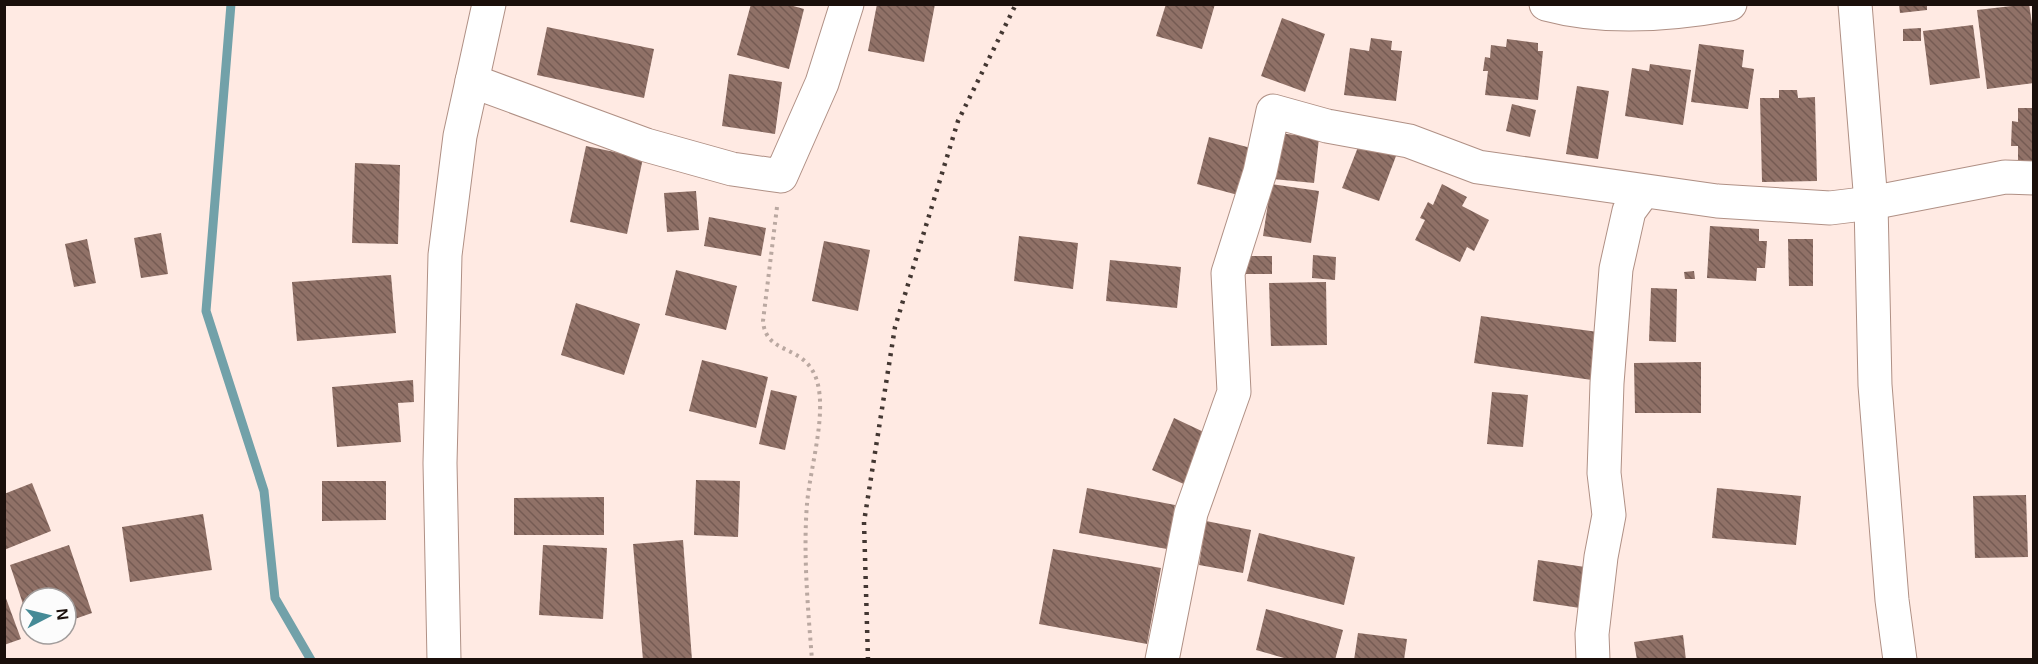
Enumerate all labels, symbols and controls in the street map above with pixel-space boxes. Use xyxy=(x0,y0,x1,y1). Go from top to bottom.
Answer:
north arrow xyxy=(18,586,78,646)
text: N xyxy=(53,607,72,621)

